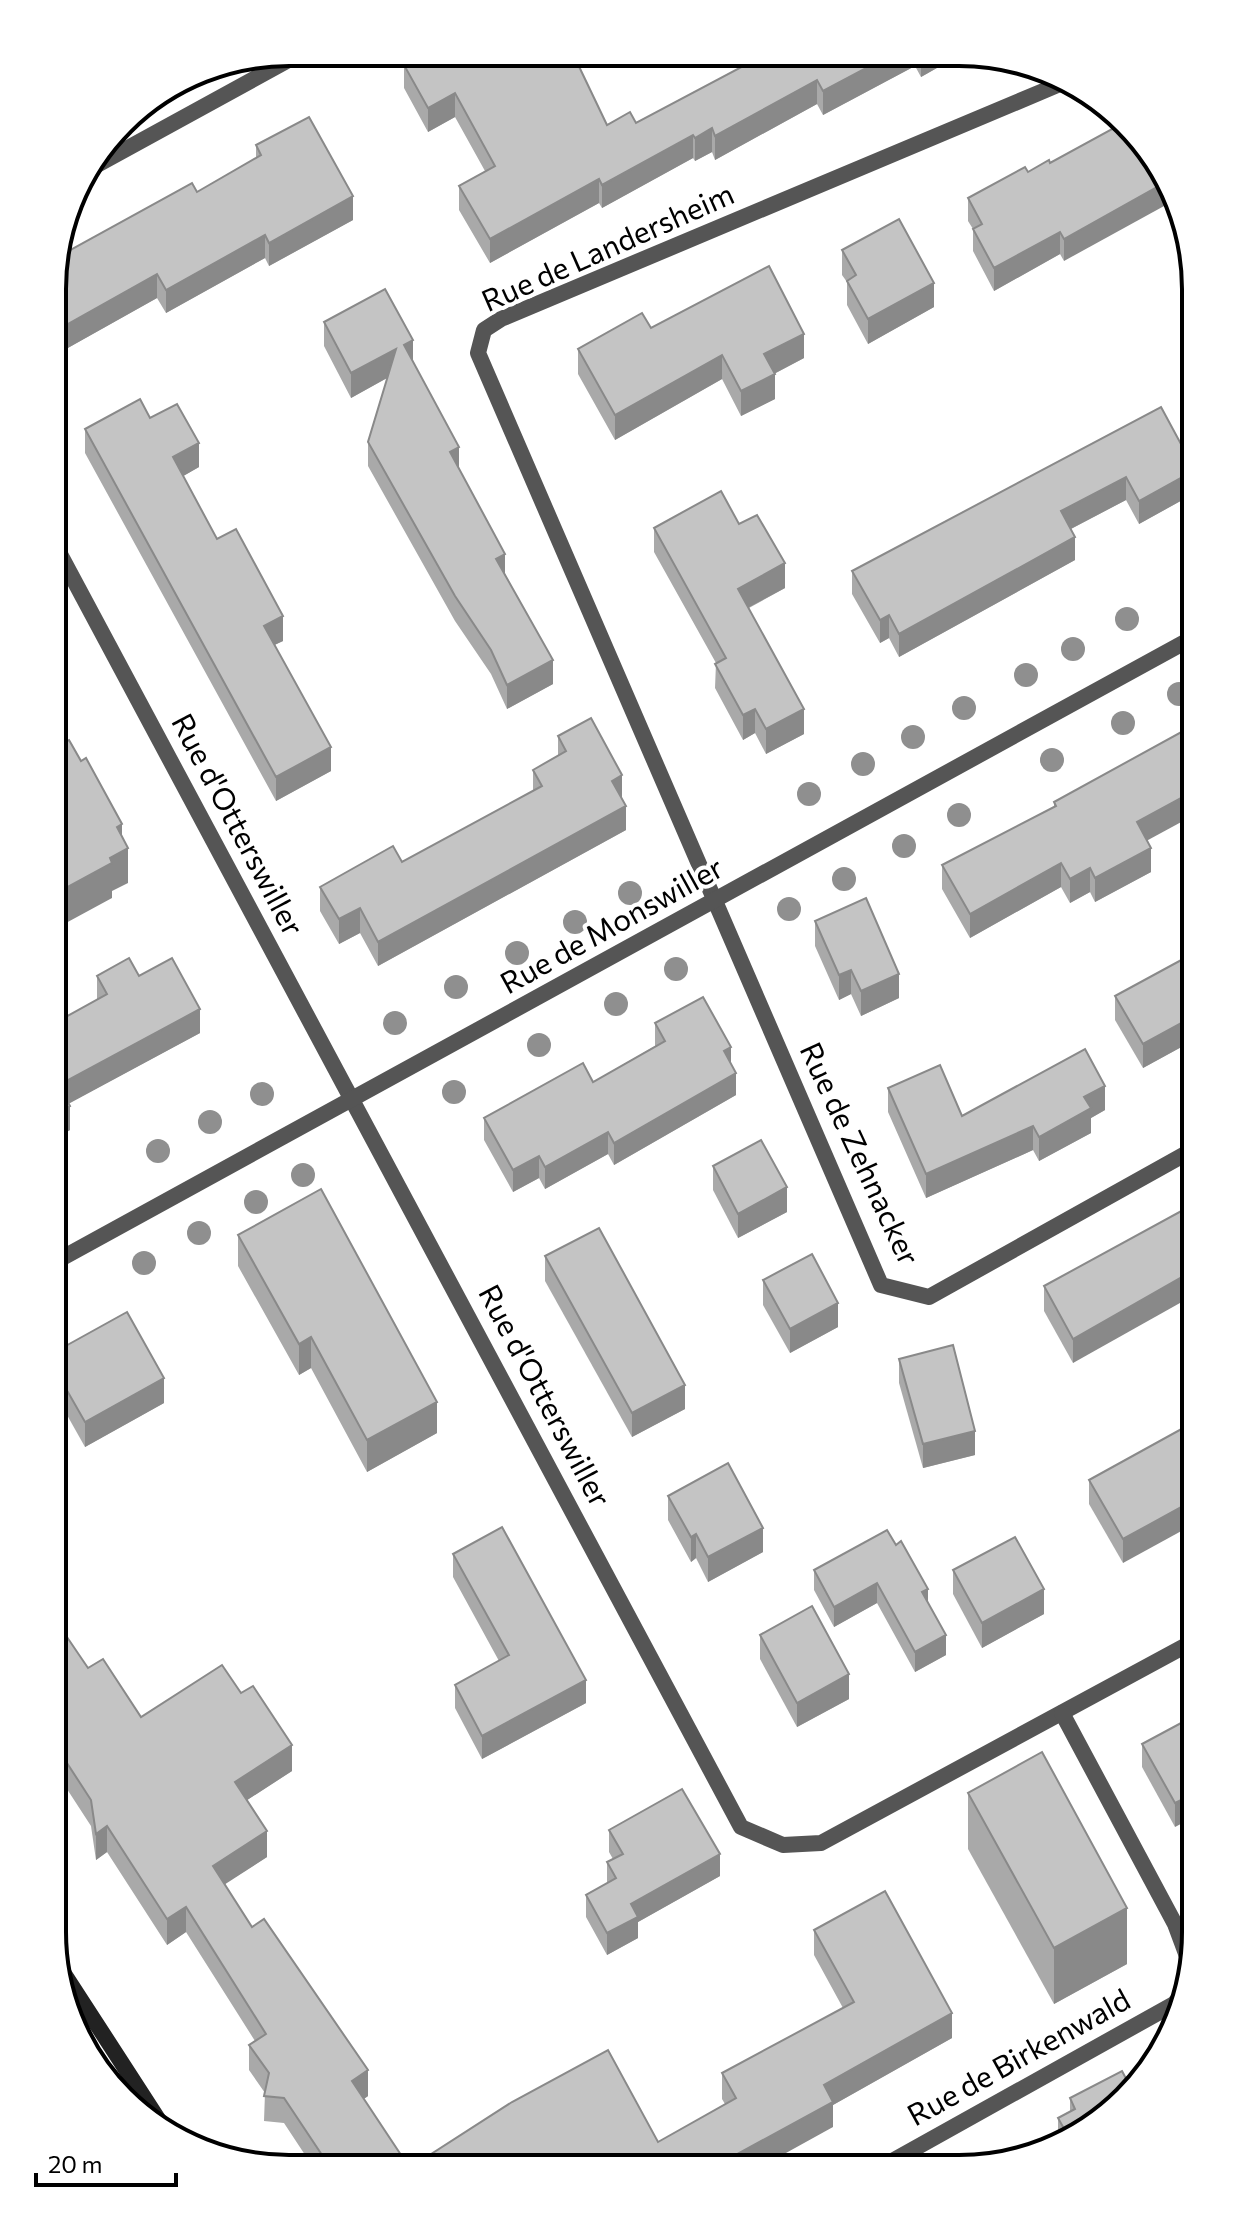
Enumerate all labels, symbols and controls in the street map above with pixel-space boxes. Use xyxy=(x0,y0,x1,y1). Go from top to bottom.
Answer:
street label: Rue de Landersheim xyxy=(475,173,739,318)
street label: Rue d'Otterswiller xyxy=(165,707,313,941)
street label: Rue de Monswiller xyxy=(493,847,729,1000)
street label: Rue de Zehnacker xyxy=(793,1036,929,1270)
street label: Rue d'Otterswiller xyxy=(472,1278,620,1512)
street label: Rue de Birkenwald xyxy=(900,1979,1136,2132)
scale bar xyxy=(36,2137,176,2187)
text: 20 m xyxy=(48,2149,102,2178)

